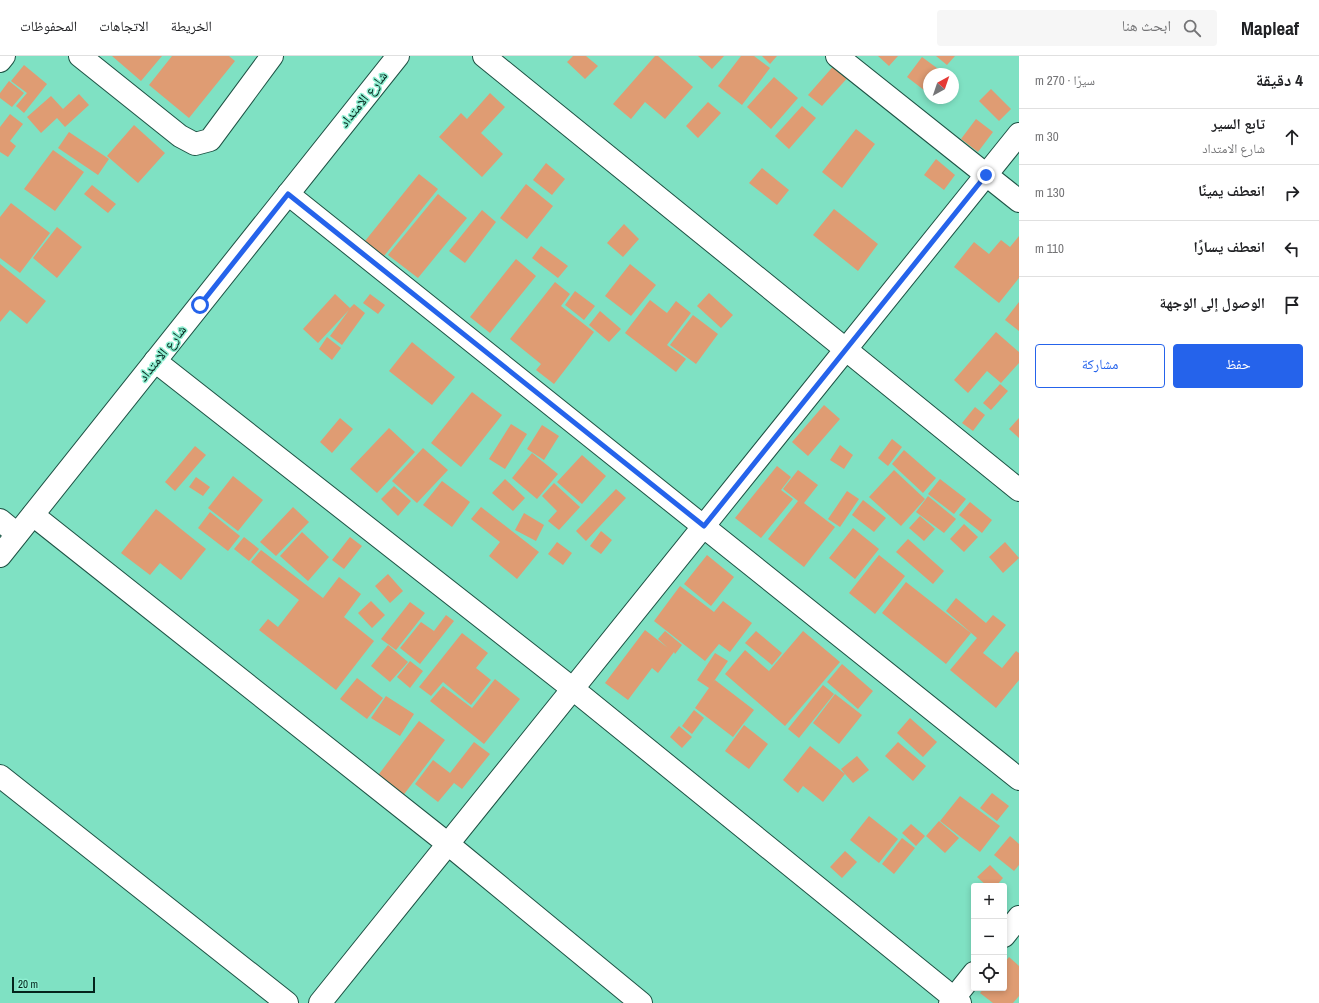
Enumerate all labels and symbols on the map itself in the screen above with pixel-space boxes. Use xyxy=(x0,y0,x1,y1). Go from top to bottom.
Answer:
street label: شارع الامتداد xyxy=(335,67,392,132)
north arrow xyxy=(923,68,959,104)
route end xyxy=(977,166,995,184)
route start xyxy=(191,296,209,314)
street label: شارع الامتداد xyxy=(134,321,191,386)
scale bar xyxy=(12,975,95,994)

